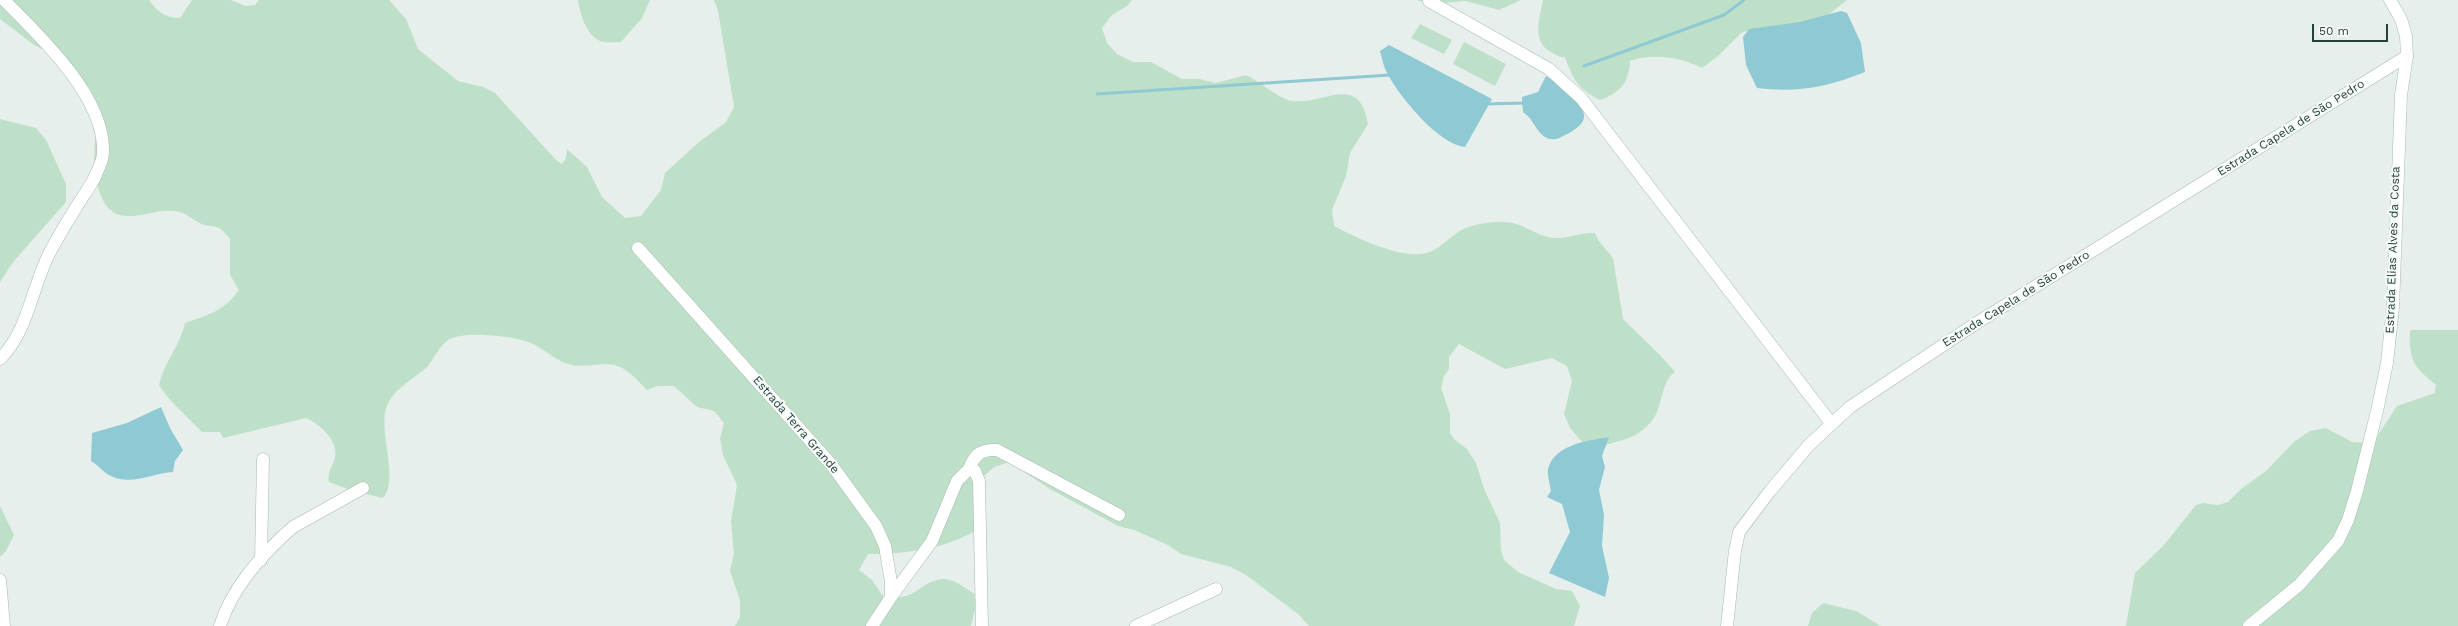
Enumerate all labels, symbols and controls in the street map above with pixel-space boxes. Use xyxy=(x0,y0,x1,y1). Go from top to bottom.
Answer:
scale bar xyxy=(2314,16,2390,42)
text: 50 m xyxy=(2319,24,2349,38)
street label: Estrada Capela de São Pedro xyxy=(2215,77,2367,179)
street label: Estrada Elias Alves da Costa xyxy=(2383,166,2403,334)
street label: Estrada Capela de São Pedro xyxy=(1940,248,2092,350)
street label: Estrada Terra Grande xyxy=(750,373,842,477)

